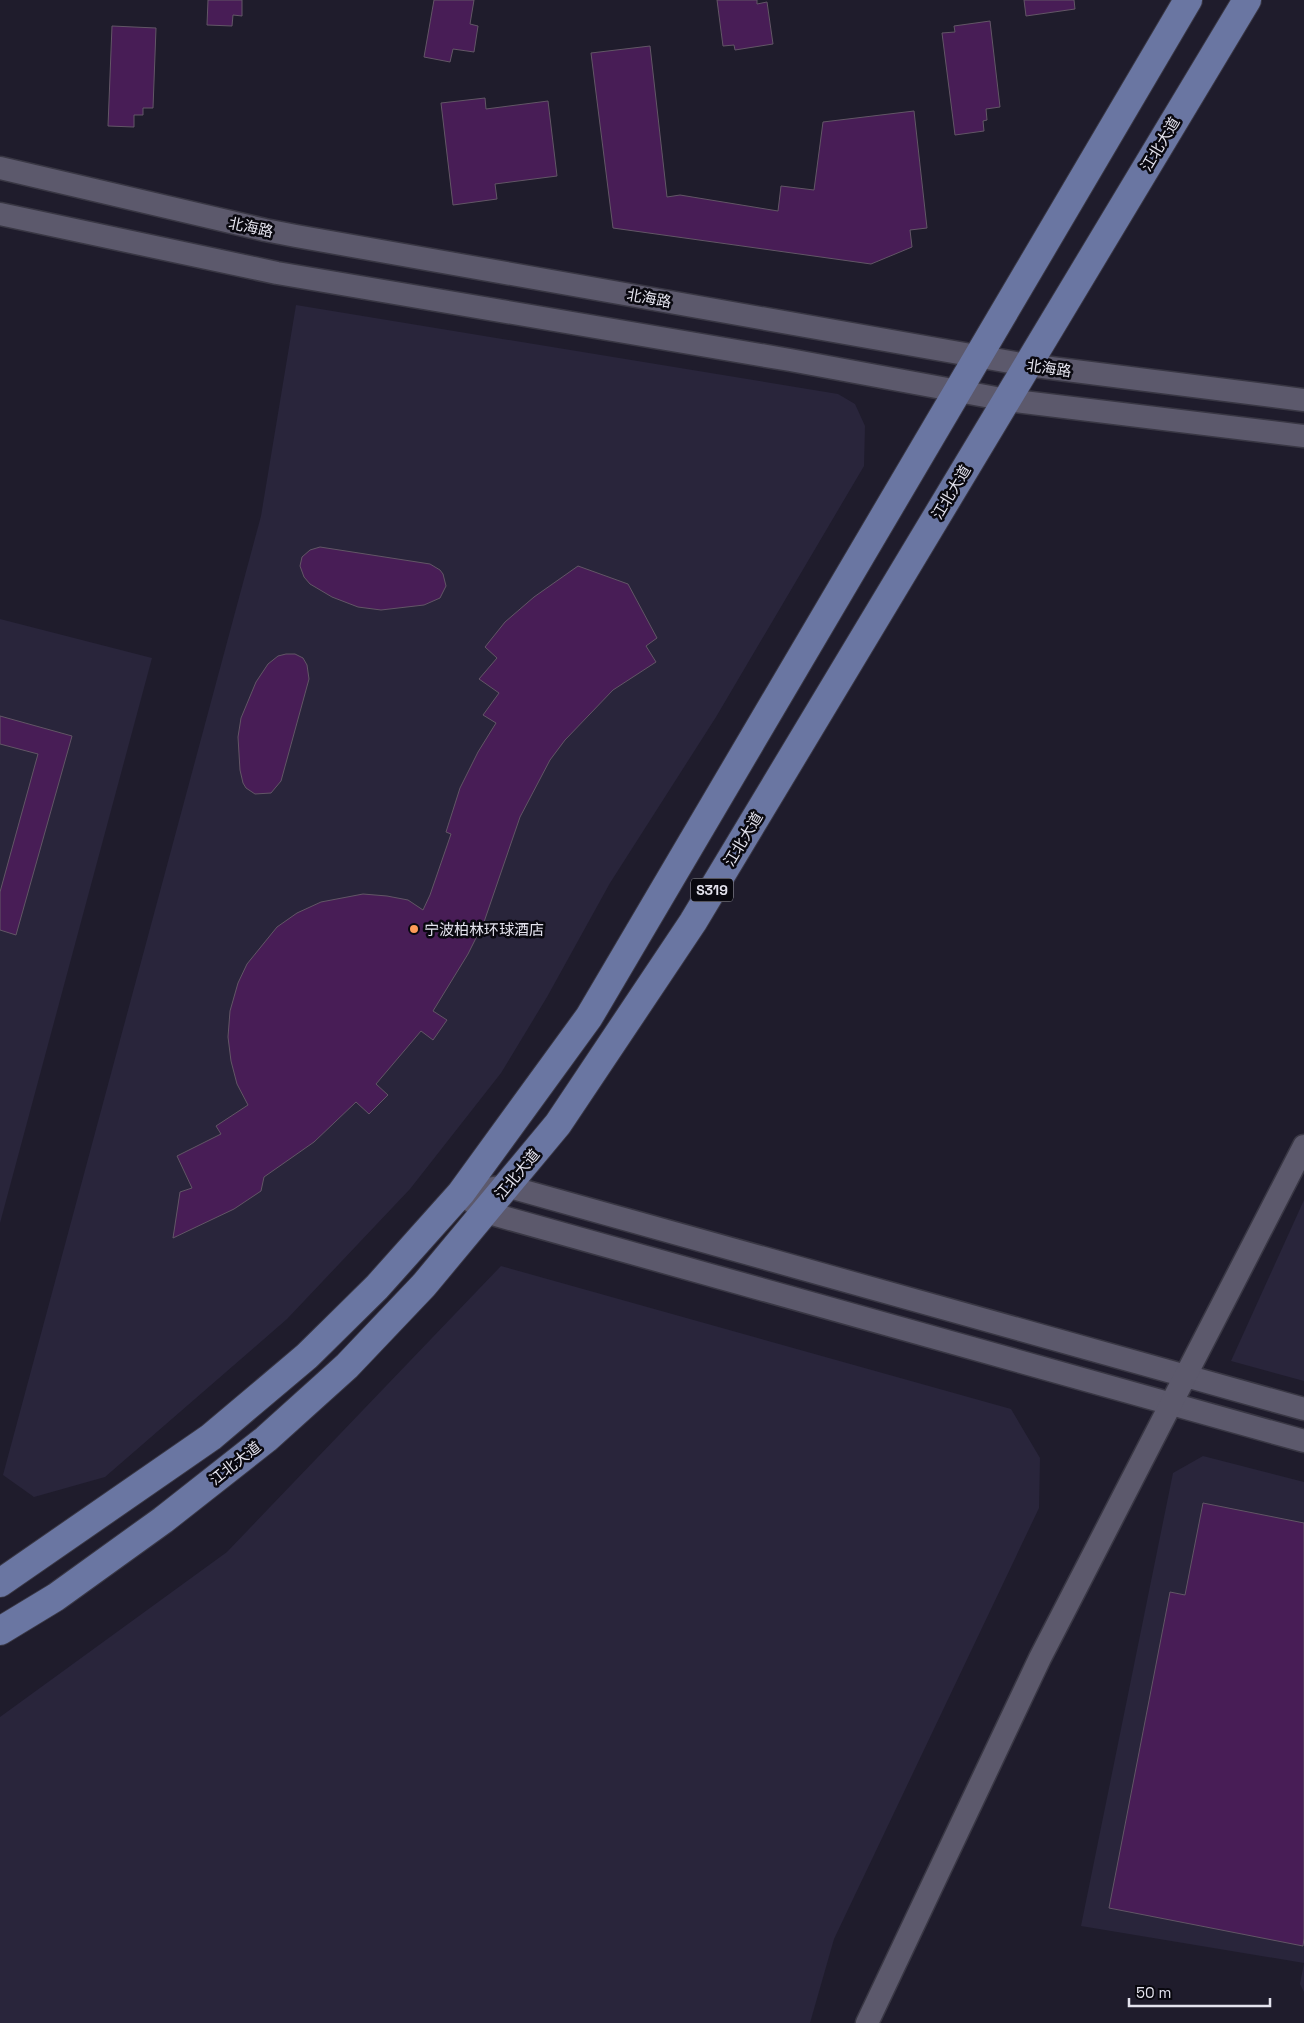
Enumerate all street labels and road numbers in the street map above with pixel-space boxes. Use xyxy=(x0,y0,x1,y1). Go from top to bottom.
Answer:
street label: 江北大道 xyxy=(1136,113,1184,175)
street label: 北海路 xyxy=(227,213,275,241)
street label: 北海路 xyxy=(625,285,673,311)
street label: 北海路 xyxy=(1025,355,1073,381)
street label: 江北大道 xyxy=(927,461,975,523)
street label: 江北大道 xyxy=(719,808,767,870)
road number: S319 xyxy=(691,878,733,902)
street label: 江北大道 xyxy=(490,1145,544,1203)
street label: 江北大道 xyxy=(206,1437,264,1489)

